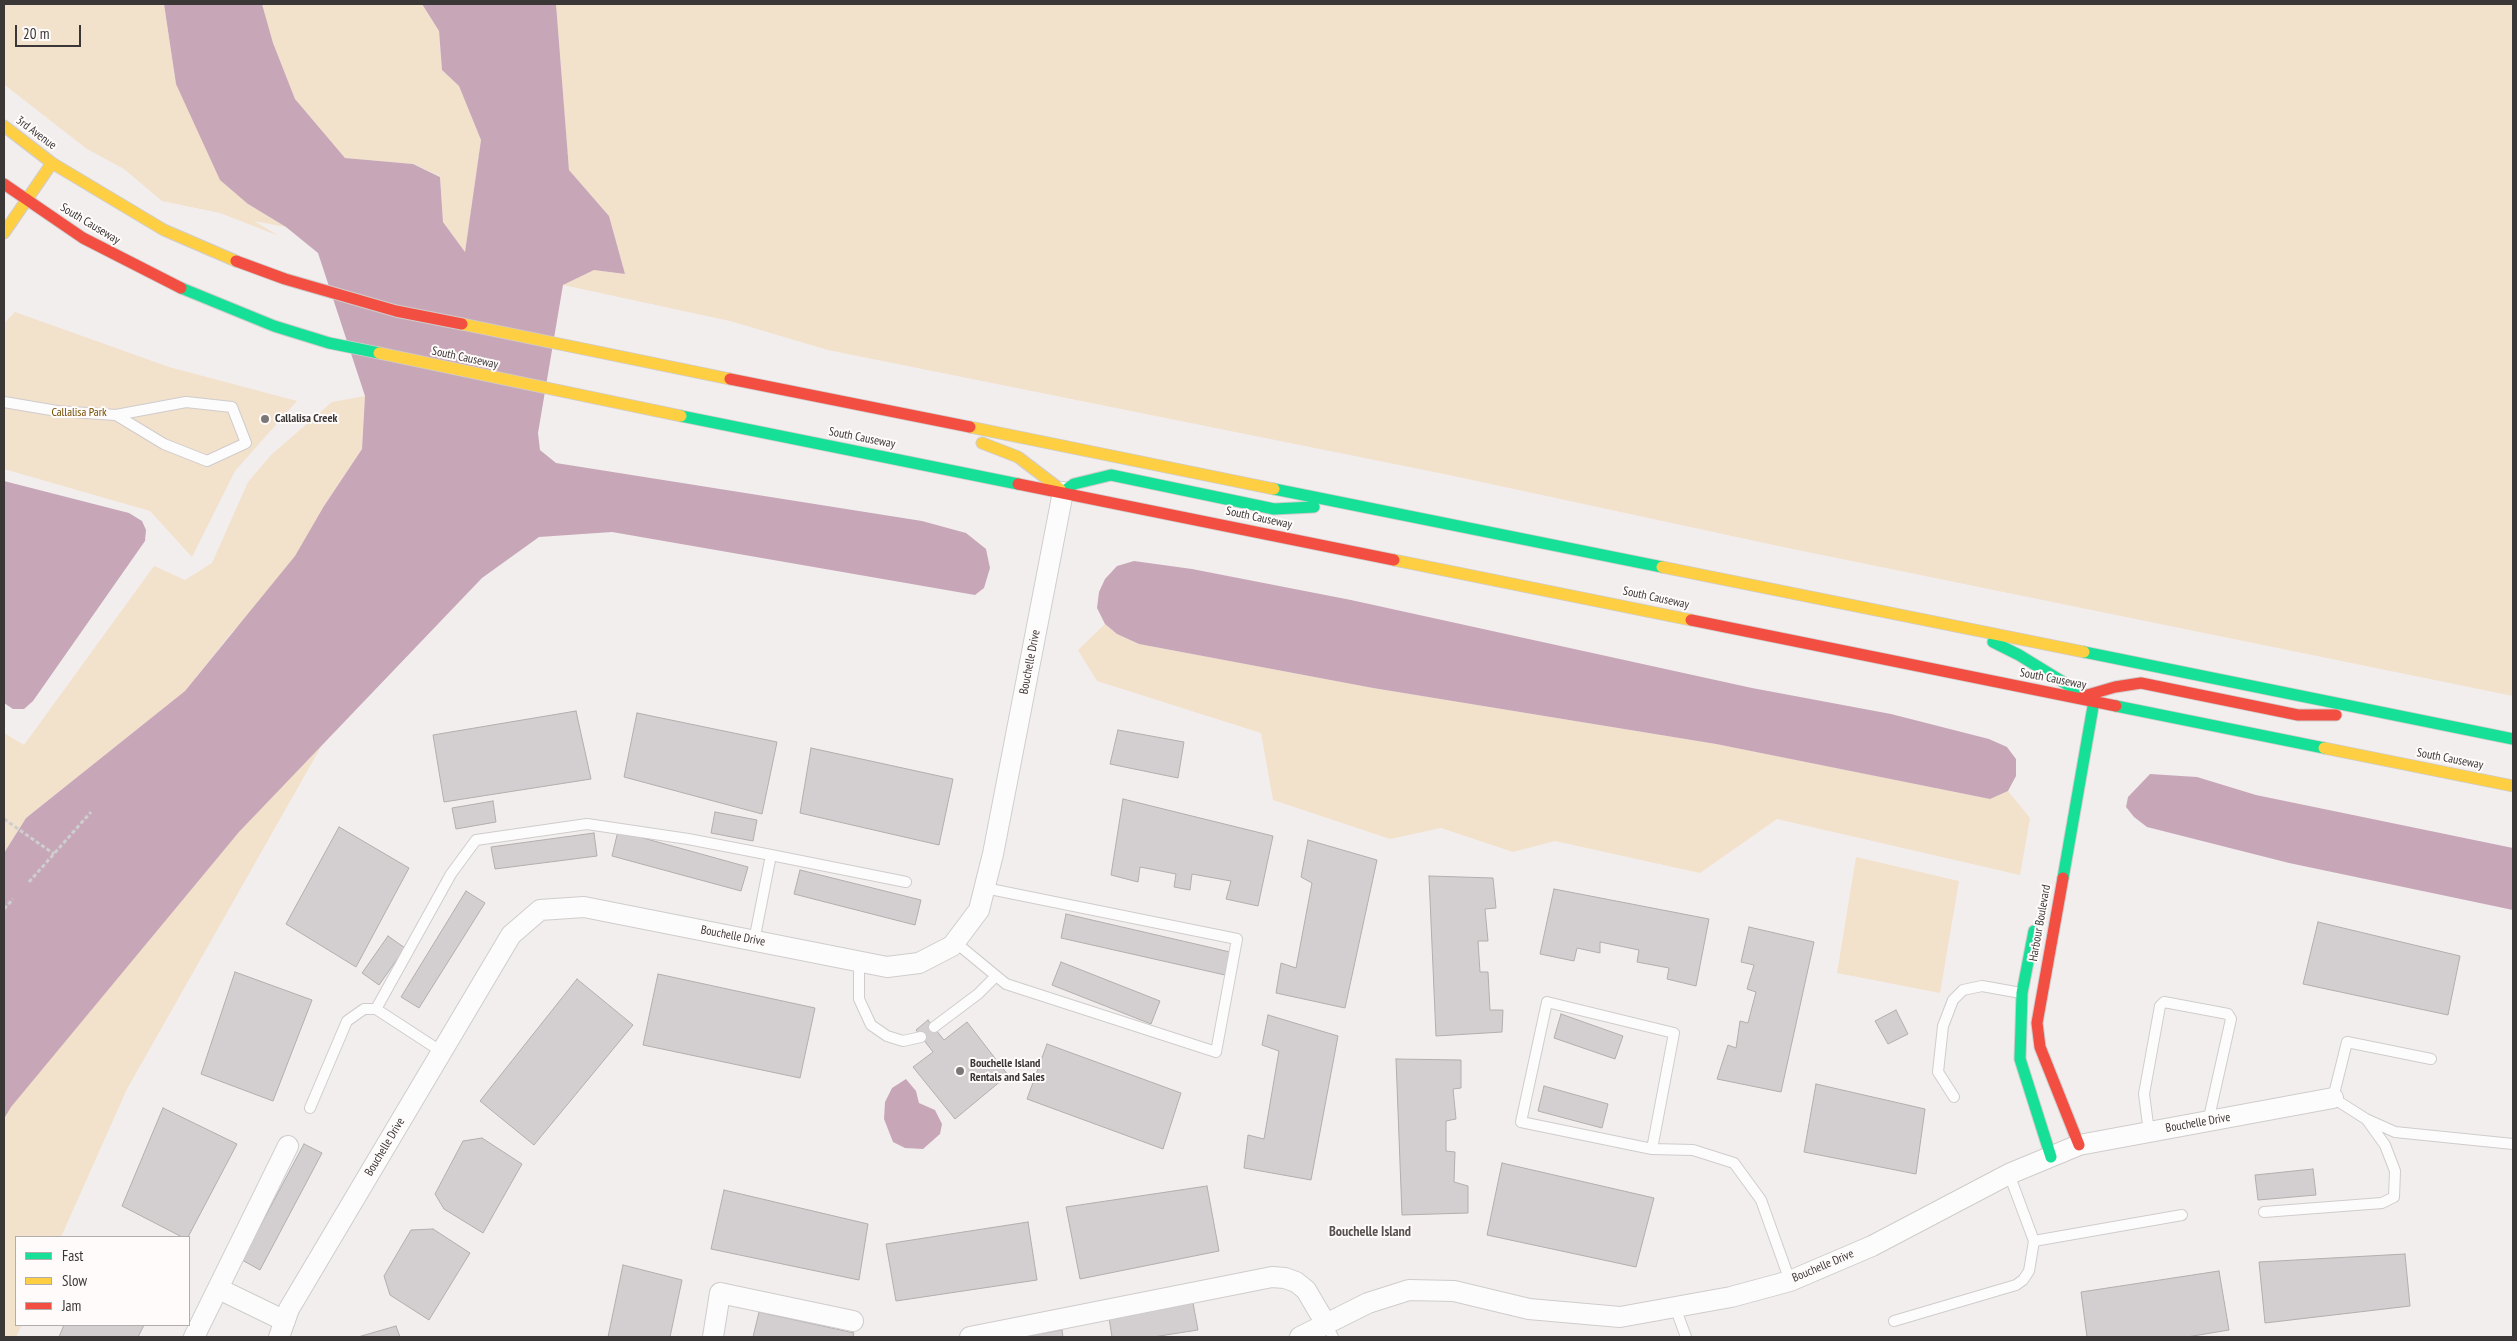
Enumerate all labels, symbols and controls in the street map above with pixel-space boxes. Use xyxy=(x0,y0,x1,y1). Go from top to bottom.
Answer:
scale bar xyxy=(18,15,84,47)
text: 20 m xyxy=(23,24,49,43)
street label: 3rd Avenue xyxy=(13,113,59,153)
street label: South Causeway xyxy=(57,200,123,248)
street label: South Causeway xyxy=(431,344,499,372)
park label: Callalisa Park xyxy=(51,406,107,420)
place label: Callalisa Creek xyxy=(275,412,337,426)
marker: Callalisa Creek xyxy=(259,413,271,425)
street label: South Causeway xyxy=(828,425,896,451)
street label: South Causeway xyxy=(1225,504,1293,532)
street label: South Causeway xyxy=(1622,584,1690,612)
street label: Bouchelle Drive xyxy=(1017,629,1043,695)
street label: South Causeway xyxy=(2019,666,2087,692)
street label: South Causeway xyxy=(2416,746,2484,772)
street label: Harbour Boulevard xyxy=(2026,884,2054,962)
street label: Bouchelle Drive xyxy=(700,923,766,949)
place label: Bouchelle Island Rentals and Sales xyxy=(970,1057,1045,1085)
marker: Bouchelle Island Rentals and Sales xyxy=(954,1065,966,1077)
street label: Bouchelle Drive xyxy=(2165,1110,2231,1136)
street label: Bouchelle Drive xyxy=(362,1115,408,1179)
district label: Bouchelle Island xyxy=(1329,1224,1411,1240)
legend xyxy=(15,1236,190,1326)
text: Fast xyxy=(62,1246,83,1265)
street label: Bouchelle Drive xyxy=(1790,1247,1856,1285)
text: Slow xyxy=(62,1271,87,1290)
text: Jam xyxy=(62,1296,81,1315)

